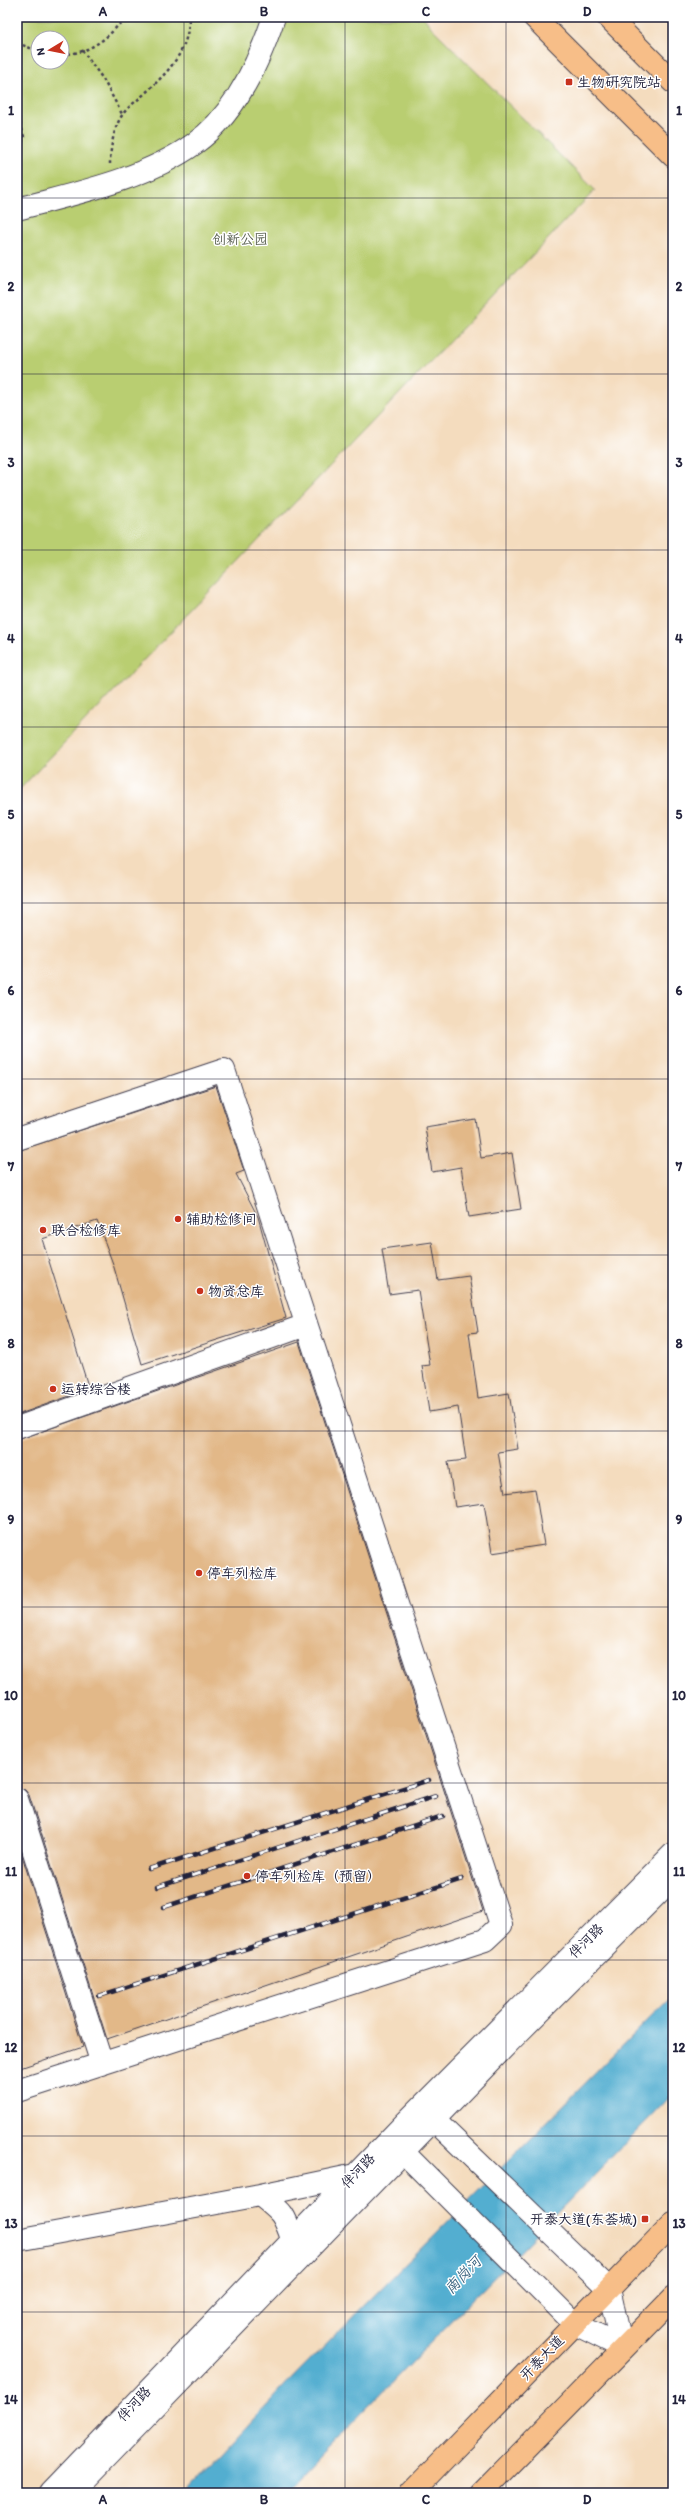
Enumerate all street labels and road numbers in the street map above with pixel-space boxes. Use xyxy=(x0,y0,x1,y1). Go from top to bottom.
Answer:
street label: 伴河路 xyxy=(565,1920,607,1962)
street label: 伴河路 xyxy=(337,2150,379,2192)
street label: 开泰大道 xyxy=(516,2332,568,2384)
street label: 伴河路 xyxy=(113,2383,155,2425)

